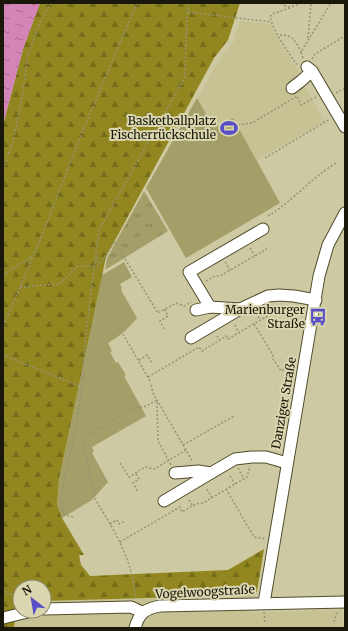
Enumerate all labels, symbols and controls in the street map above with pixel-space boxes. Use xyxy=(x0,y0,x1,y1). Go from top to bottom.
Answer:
place label: Basketballplatz Fischerrückschule xyxy=(110,113,216,142)
sports icon: Basketballplatz Fischerrückschule xyxy=(219,118,239,138)
place label: Marienburger Straße xyxy=(225,302,306,331)
bus stop icon: Marienburger Straße xyxy=(308,307,328,327)
street label: Danziger Straße xyxy=(268,356,299,450)
north arrow xyxy=(12,579,52,619)
street label: Vogelwoogstraße xyxy=(154,581,255,602)
text: N xyxy=(20,582,34,599)

